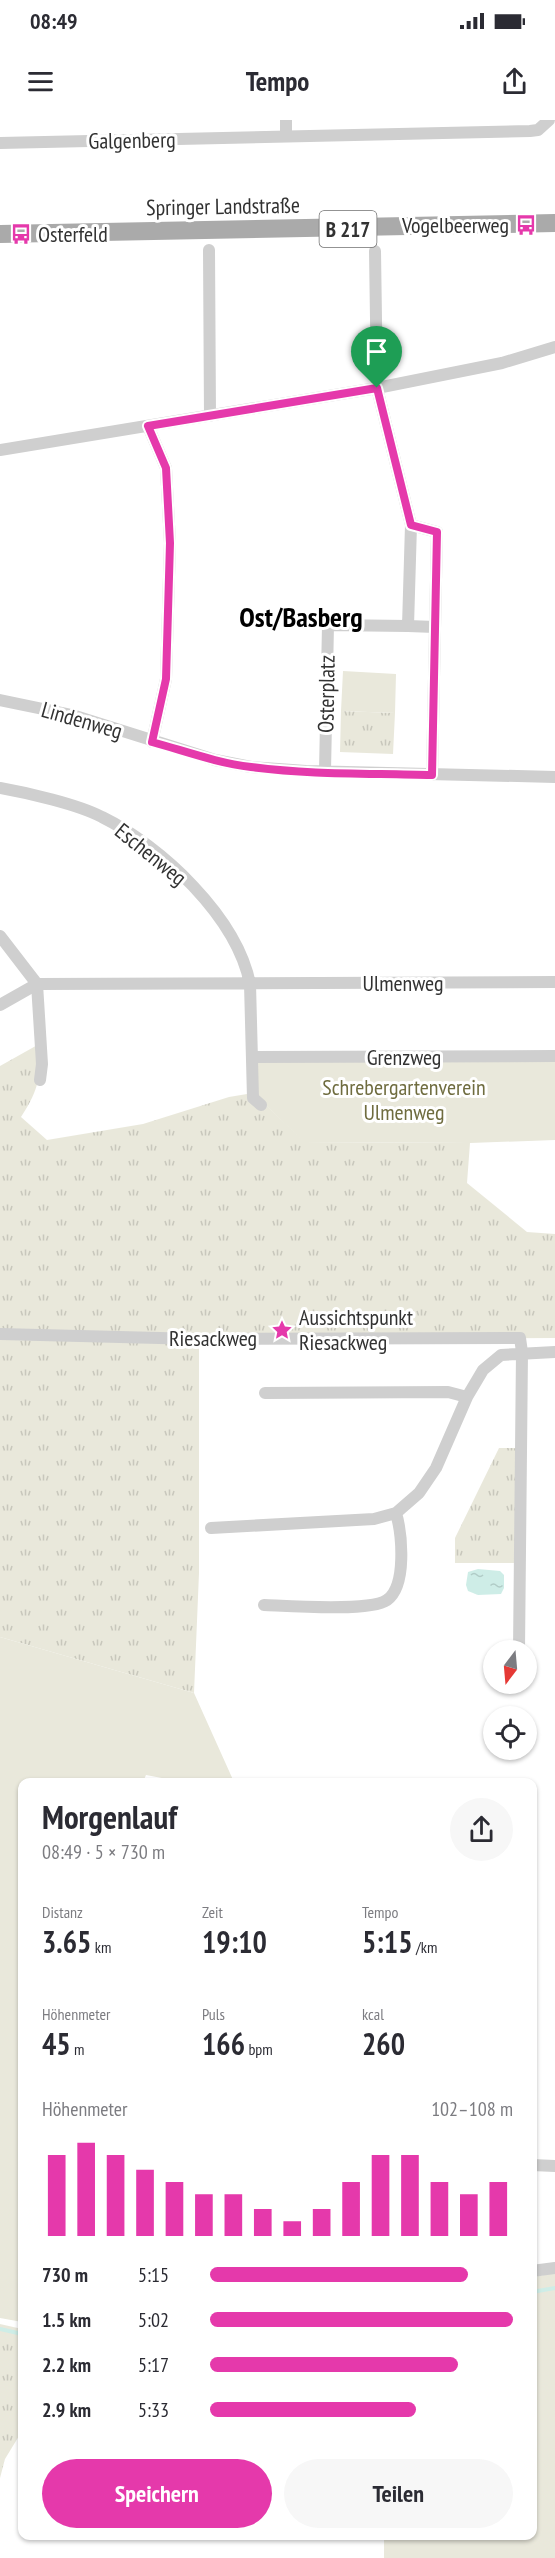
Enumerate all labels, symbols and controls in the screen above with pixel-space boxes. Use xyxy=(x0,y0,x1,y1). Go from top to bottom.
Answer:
text: 08:49 xyxy=(30,7,78,35)
text: Tempo xyxy=(246,64,309,98)
icon: menu xyxy=(24,65,57,98)
icon: share xyxy=(498,65,531,98)
street label: Galgenberg xyxy=(88,125,176,155)
street label: Springer Landstraße xyxy=(146,191,300,221)
road number: B 217 xyxy=(320,211,376,247)
place label: Vogelbeerweg xyxy=(401,211,509,239)
bus stop icon: Vogelbeerweg xyxy=(514,213,538,237)
place label: Osterfeld xyxy=(38,220,108,248)
bus stop icon: Osterfeld xyxy=(9,222,33,246)
pin xyxy=(351,326,402,388)
icon: arrive xyxy=(360,335,393,368)
district label: Ost/Basberg xyxy=(239,598,363,635)
street label: Osterplatz xyxy=(311,655,341,733)
street label: Lindenweg xyxy=(38,695,126,745)
street label: Eschenweg xyxy=(109,817,193,891)
street label: Ulmenweg xyxy=(363,969,443,997)
street label: Grenzweg xyxy=(367,1043,441,1071)
park label: Schrebergartenverein Ulmenweg xyxy=(322,1073,486,1126)
place label: Aussichtspunkt Riesackweg xyxy=(299,1303,413,1356)
place icon: Aussichtspunkt Riesackweg xyxy=(270,1318,294,1342)
street label: Riesackweg xyxy=(169,1324,257,1352)
north arrow xyxy=(483,1640,537,1694)
map controls xyxy=(483,1640,537,1760)
button: locate xyxy=(483,1706,537,1760)
text: Morgenlauf xyxy=(42,1795,177,1838)
button: share xyxy=(450,1798,513,1861)
text: 08:49 · 5 × 730 m xyxy=(42,1839,165,1865)
text: Distanz xyxy=(42,1902,83,1922)
text: Zeit xyxy=(202,1902,223,1922)
text: Tempo xyxy=(362,1902,398,1922)
text: 3.65 xyxy=(42,1922,91,1961)
text: 19:10 xyxy=(202,1922,267,1961)
text: 5:15 xyxy=(362,1922,413,1961)
text: km xyxy=(91,1937,111,1957)
text: /km xyxy=(413,1937,437,1957)
text: Höhenmeter xyxy=(42,2004,110,2024)
text: Puls xyxy=(202,2004,225,2024)
text: kcal xyxy=(362,2004,384,2024)
text: 45 xyxy=(42,2024,71,2063)
text: 166 xyxy=(202,2024,245,2063)
text: 260 xyxy=(362,2024,405,2063)
text: m xyxy=(71,2039,85,2059)
text: bpm xyxy=(245,2039,273,2059)
text: Höhenmeter xyxy=(42,2096,128,2122)
text: 102–108 m xyxy=(431,2096,513,2122)
text: 730 m xyxy=(42,2262,88,2288)
text: 5:15 xyxy=(138,2262,169,2288)
text: 1.5 km xyxy=(42,2307,91,2333)
text: 5:02 xyxy=(138,2307,169,2333)
text: 2.2 km xyxy=(42,2352,91,2378)
text: 5:17 xyxy=(138,2352,169,2378)
text: 2.9 km xyxy=(42,2397,91,2423)
text: 5:33 xyxy=(138,2397,169,2423)
button: Speichern xyxy=(42,2459,272,2528)
button: Teilen xyxy=(284,2459,513,2528)

